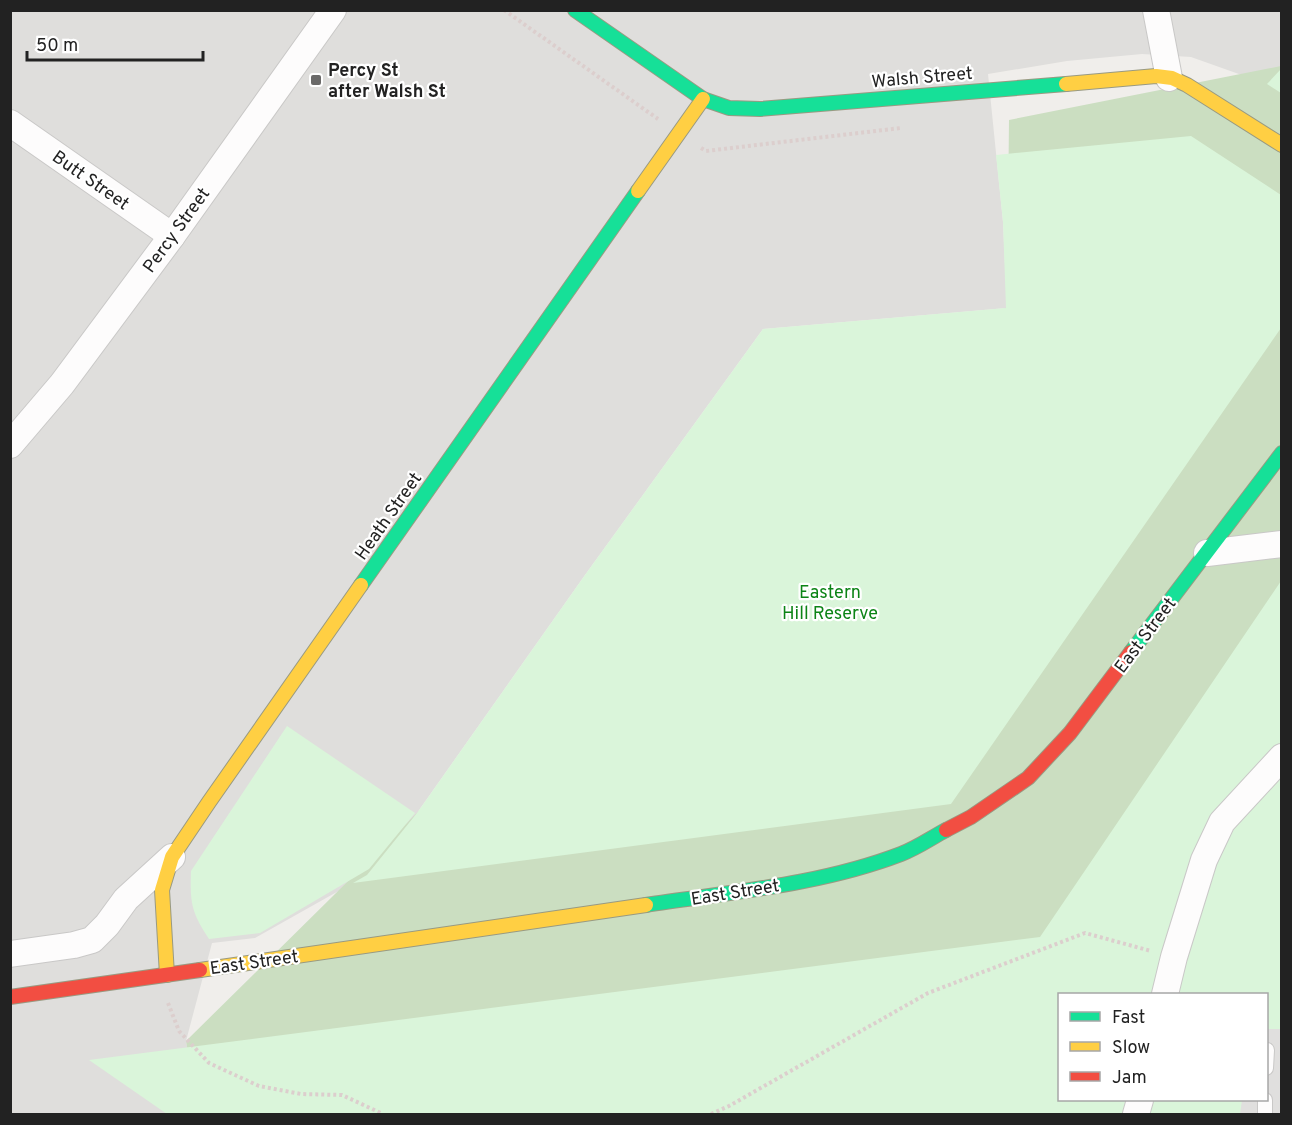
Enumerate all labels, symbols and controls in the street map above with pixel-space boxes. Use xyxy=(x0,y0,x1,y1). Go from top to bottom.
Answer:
scale bar xyxy=(27,24,202,62)
text: 50 m xyxy=(36,35,78,58)
place label: Percy St after Walsh St xyxy=(328,60,446,104)
street label: Walsh Street xyxy=(871,63,974,94)
marker: Percy St after Walsh St xyxy=(309,73,323,87)
street label: Butt Street xyxy=(47,146,133,216)
street label: Percy Street xyxy=(138,184,216,278)
street label: Heath Street xyxy=(351,469,428,565)
park label: Eastern Hill Reserve xyxy=(782,582,878,626)
street label: East Street xyxy=(1110,593,1182,678)
street label: East Street xyxy=(689,875,781,912)
street label: East Street xyxy=(209,946,300,981)
legend xyxy=(1058,993,1268,1101)
text: Fast xyxy=(1112,1007,1145,1030)
text: Slow xyxy=(1112,1037,1150,1060)
text: Jam xyxy=(1112,1067,1147,1090)

